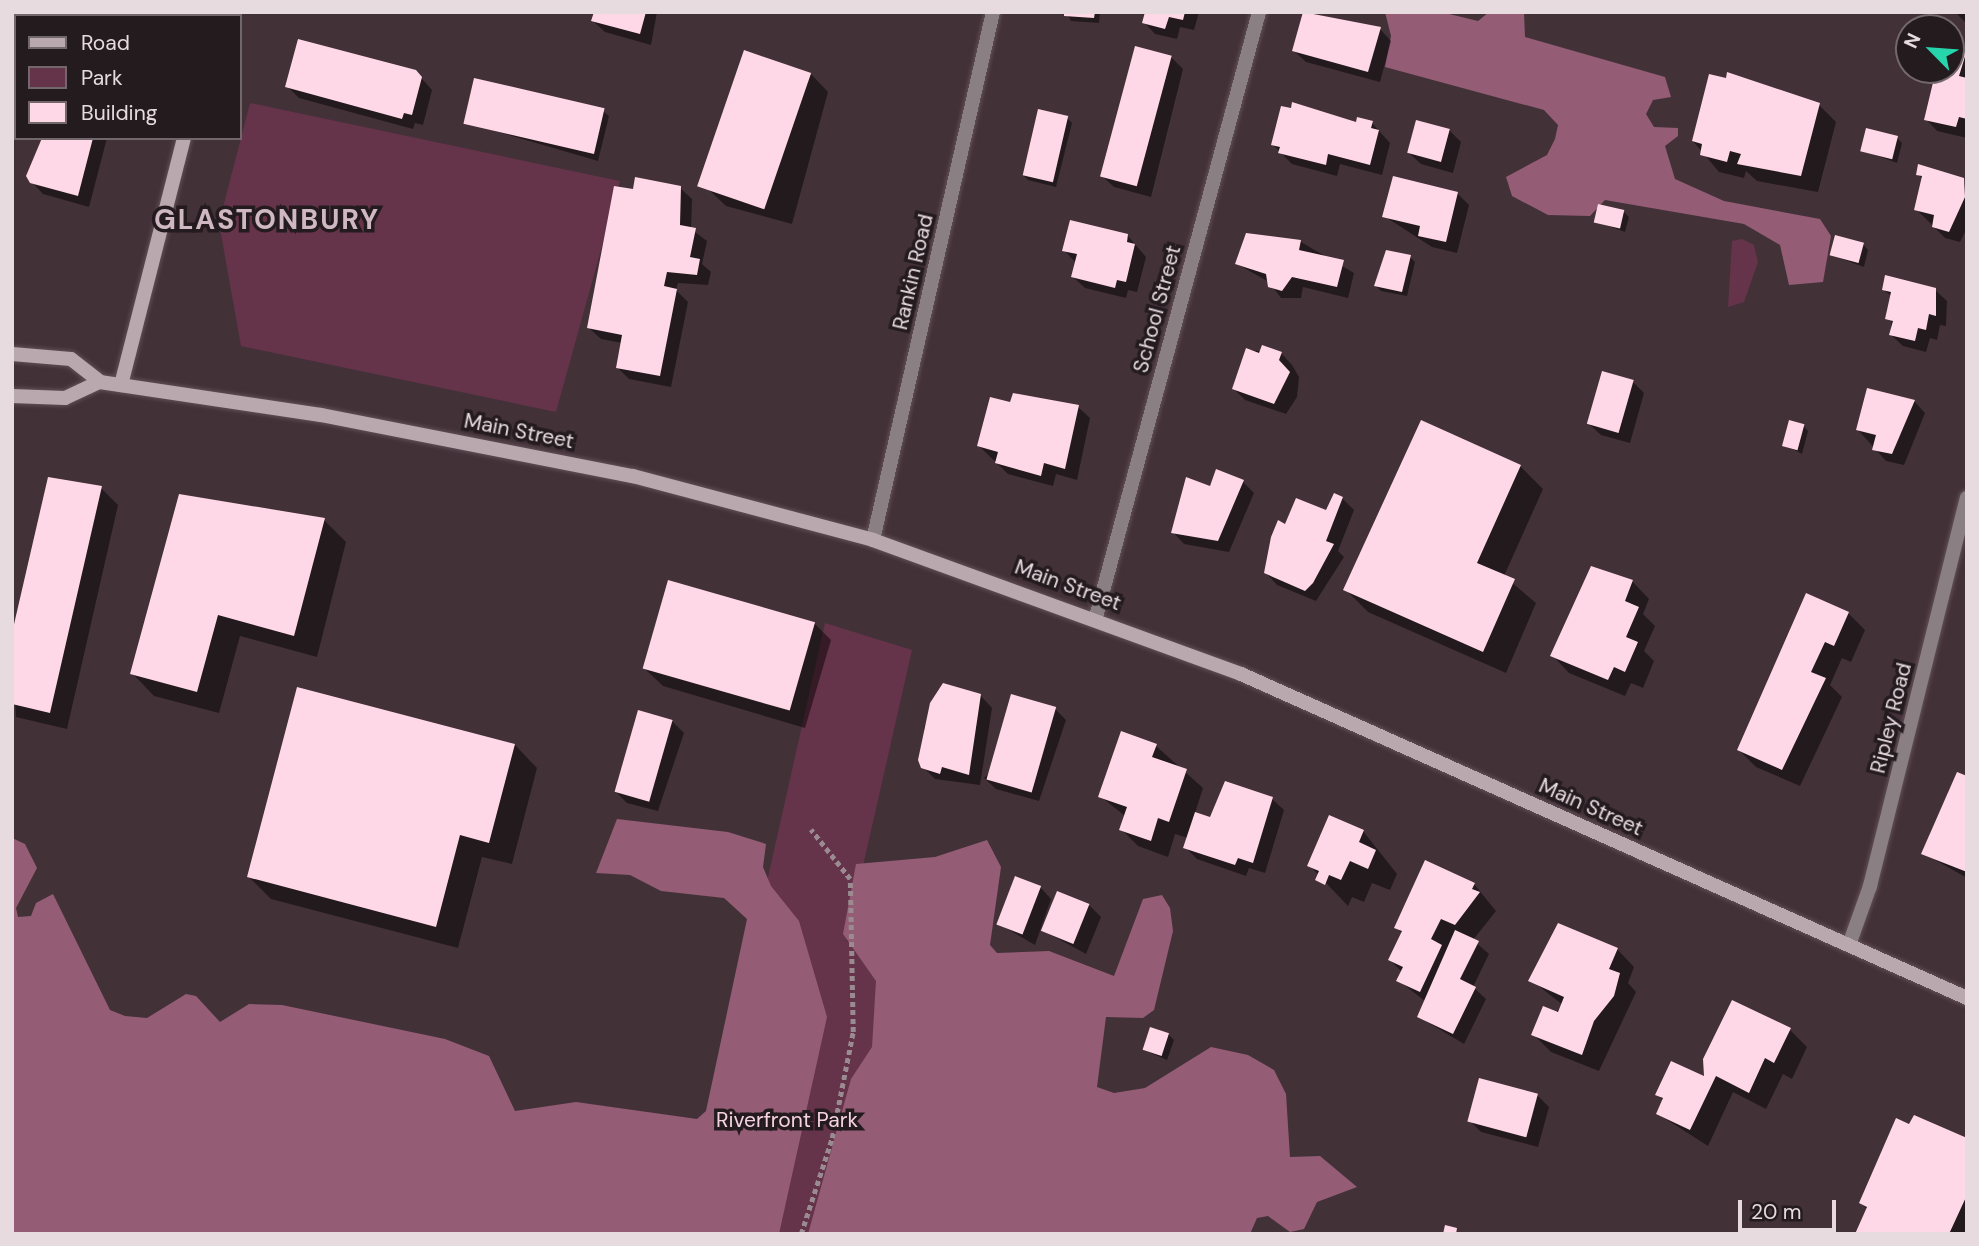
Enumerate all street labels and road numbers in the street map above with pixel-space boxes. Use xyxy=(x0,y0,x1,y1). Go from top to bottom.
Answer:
street label: Rankin Road xyxy=(887,212,939,332)
street label: School Street xyxy=(1128,242,1186,376)
street label: Main Street xyxy=(462,408,576,454)
street label: Main Street xyxy=(1011,554,1125,616)
street label: Ripley Road xyxy=(1865,660,1917,776)
street label: Main Street xyxy=(1535,773,1647,841)

